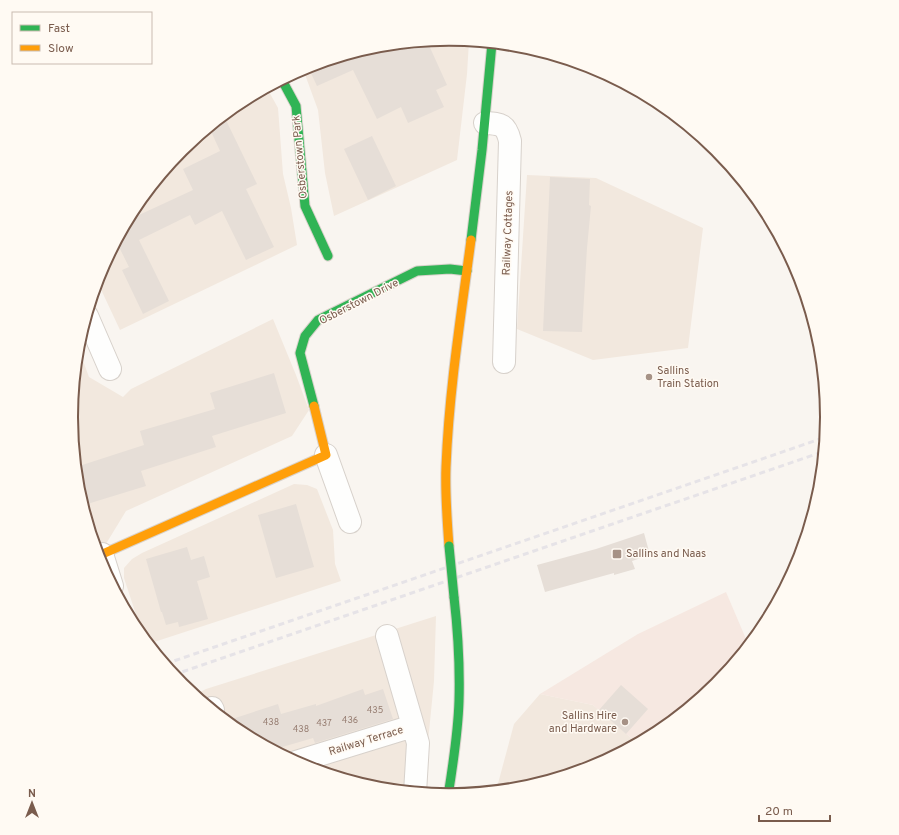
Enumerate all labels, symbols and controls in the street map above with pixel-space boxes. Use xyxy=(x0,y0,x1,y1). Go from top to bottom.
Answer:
legend xyxy=(12,12,152,64)
text: Fast xyxy=(48,21,70,37)
text: Slow xyxy=(48,41,74,57)
street label: Osberstown Park xyxy=(289,114,311,199)
street label: Railway Cottages xyxy=(500,190,516,276)
street label: Osberstown Drive xyxy=(317,276,401,328)
place label: Sallins Train Station xyxy=(657,364,719,391)
marker: Sallins Train Station xyxy=(644,372,654,382)
place label: Sallins and Naas xyxy=(626,547,706,561)
marker: Sallins and Naas xyxy=(611,548,623,560)
house number: 435 xyxy=(367,705,383,716)
place label: Sallins Hire and Hardware xyxy=(549,709,617,736)
house number: 436 xyxy=(342,715,358,726)
house number: 438 xyxy=(263,717,279,728)
marker: Sallins Hire and Hardware xyxy=(620,717,630,727)
house number: 437 xyxy=(316,718,332,729)
street label: Railway Terrace xyxy=(327,723,405,759)
house number: 438 xyxy=(293,724,309,735)
north arrow xyxy=(12,783,52,823)
text: N xyxy=(28,787,36,801)
scale bar xyxy=(759,797,830,823)
text: 20 m xyxy=(765,804,793,820)

